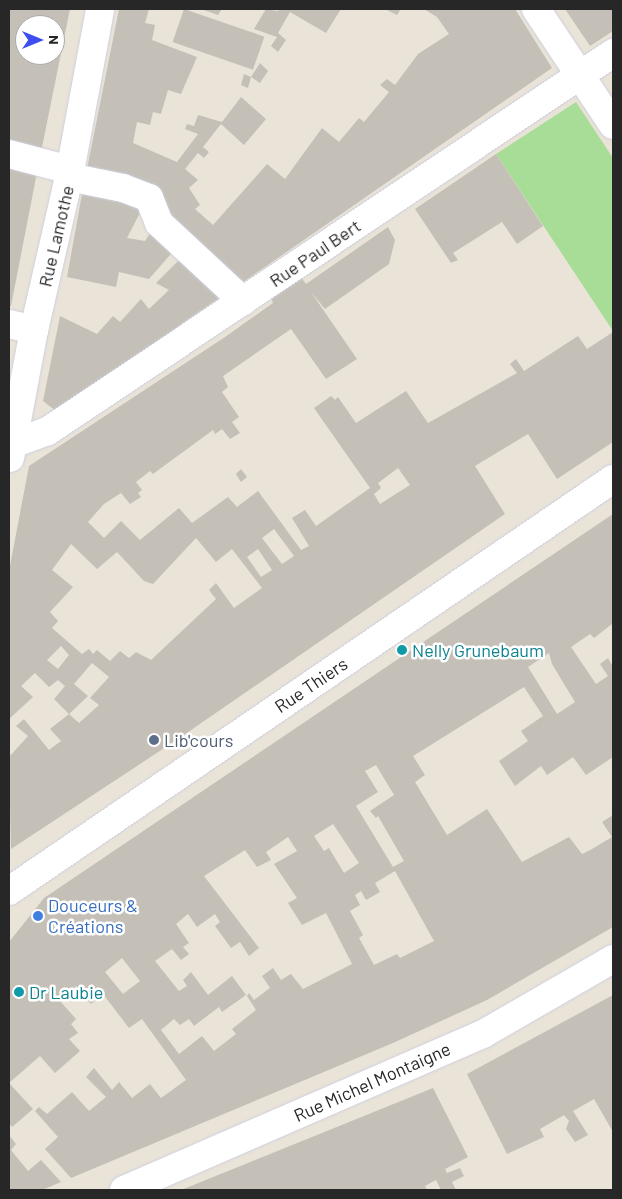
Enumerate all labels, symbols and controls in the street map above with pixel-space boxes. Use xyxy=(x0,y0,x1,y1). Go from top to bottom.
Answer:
north arrow xyxy=(15,15,65,65)
text: N xyxy=(46,35,63,45)
street label: Rue Lamothe xyxy=(34,183,78,289)
street label: Rue Paul Bert xyxy=(265,215,365,291)
place label: Nelly Grunebaum xyxy=(412,639,544,661)
marker: Nelly Grunebaum xyxy=(396,644,408,656)
street label: Rue Thiers xyxy=(270,653,352,717)
place label: Lib'cours xyxy=(164,729,234,751)
marker: Lib'cours xyxy=(148,734,160,746)
place label: Douceurs & Créations xyxy=(48,895,138,938)
marker: Douceurs & Créations xyxy=(32,910,44,922)
place label: Dr Laubie xyxy=(29,981,103,1003)
marker: Dr Laubie xyxy=(13,986,25,998)
street label: Rue Michel Montaigne xyxy=(290,1038,454,1126)

